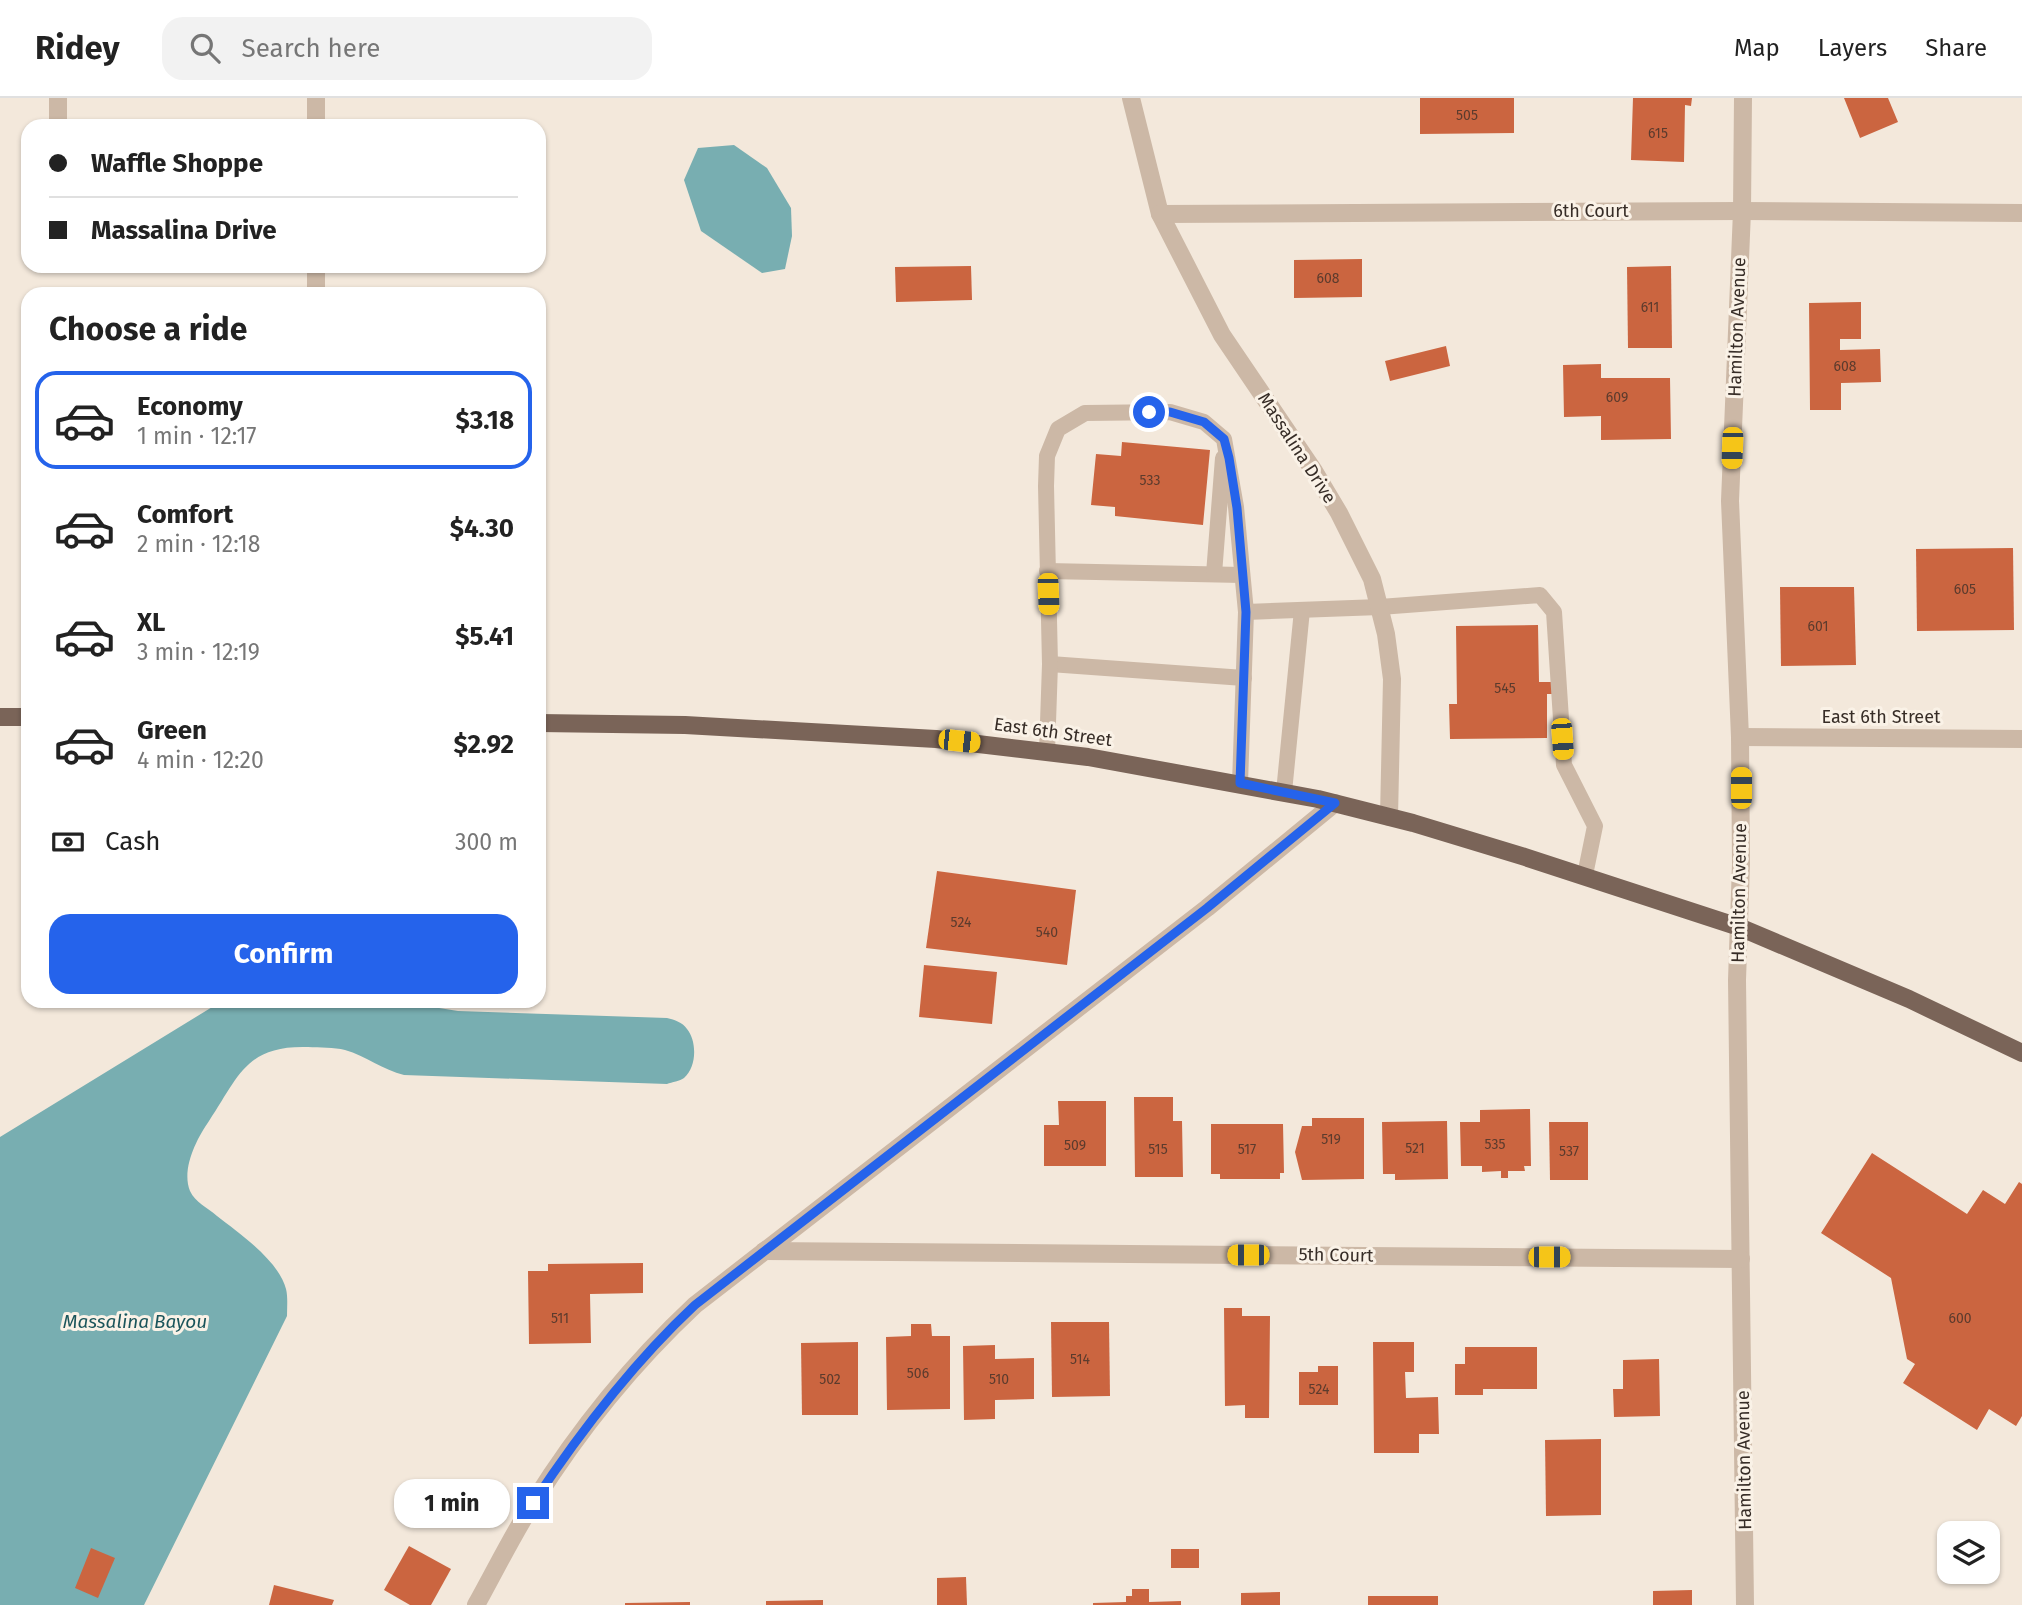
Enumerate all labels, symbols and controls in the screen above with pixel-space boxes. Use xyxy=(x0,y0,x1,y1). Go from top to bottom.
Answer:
search box xyxy=(162,17,652,80)
text: Ridey xyxy=(35,28,120,68)
icon: search xyxy=(186,29,224,67)
text: Search here xyxy=(242,33,380,64)
text: Map xyxy=(1734,34,1780,62)
text: Layers xyxy=(1818,34,1887,62)
text: Share xyxy=(1925,34,1987,62)
house number: 505 xyxy=(1456,107,1478,124)
house number: 615 xyxy=(1648,125,1668,142)
text: Waffle Shoppe xyxy=(91,148,263,179)
street label: 6th Court xyxy=(1553,200,1629,222)
text: Massalina Drive xyxy=(91,215,277,246)
street label: Hamilton Avenue xyxy=(1724,257,1750,397)
house number: 608 xyxy=(1317,270,1340,287)
house number: 611 xyxy=(1641,299,1659,316)
text: Choose a ride xyxy=(49,310,247,348)
house number: 608 xyxy=(1834,358,1857,375)
icon: car xyxy=(53,389,116,452)
street label: Massalina Drive xyxy=(1253,389,1341,507)
house number: 609 xyxy=(1606,389,1628,406)
text: Economy xyxy=(137,391,243,422)
route start xyxy=(1133,396,1165,428)
text: $3.18 xyxy=(455,405,514,436)
text: 1 min · 12:17 xyxy=(137,422,257,450)
car xyxy=(1721,427,1744,469)
house number: 533 xyxy=(1140,472,1160,489)
icon: car xyxy=(53,497,116,560)
text: Comfort xyxy=(137,499,233,530)
text: $4.30 xyxy=(450,513,514,544)
text: 2 min · 12:18 xyxy=(137,530,260,558)
car xyxy=(1037,573,1060,615)
house number: 605 xyxy=(1954,581,1976,598)
icon: car xyxy=(53,605,116,668)
text: XL xyxy=(137,607,165,638)
house number: 601 xyxy=(1808,618,1829,635)
text: $5.41 xyxy=(455,621,514,652)
text: 3 min · 12:19 xyxy=(137,638,260,666)
house number: 545 xyxy=(1494,680,1516,697)
street label: East 6th Street xyxy=(1822,706,1941,728)
icon: car xyxy=(53,713,116,776)
street label: East 6th Street xyxy=(993,713,1114,751)
text: Green xyxy=(137,715,207,746)
car xyxy=(1551,717,1574,761)
car xyxy=(938,728,981,754)
text: $2.92 xyxy=(453,729,514,760)
text: 4 min · 12:20 xyxy=(137,746,264,774)
car xyxy=(1731,767,1752,809)
icon: cash xyxy=(49,823,87,861)
street label: Hamilton Avenue xyxy=(1727,823,1751,963)
text: Cash xyxy=(105,826,161,857)
text: 300 m xyxy=(455,828,518,856)
button: Confirm xyxy=(49,914,518,994)
house number: 524 xyxy=(951,914,972,931)
house number: 540 xyxy=(1036,924,1058,941)
house number: 519 xyxy=(1321,1131,1341,1148)
house number: 535 xyxy=(1485,1136,1505,1153)
house number: 509 xyxy=(1064,1137,1086,1154)
house number: 521 xyxy=(1405,1140,1425,1157)
house number: 515 xyxy=(1148,1141,1168,1158)
house number: 517 xyxy=(1238,1141,1256,1158)
house number: 537 xyxy=(1559,1143,1579,1160)
street label: 5th Court xyxy=(1298,1243,1374,1267)
car xyxy=(1228,1245,1270,1266)
car xyxy=(1529,1247,1571,1268)
water label: Massalina Bayou xyxy=(63,1310,207,1333)
house number: 511 xyxy=(551,1310,569,1327)
house number: 600 xyxy=(1948,1310,1972,1327)
house number: 514 xyxy=(1070,1351,1090,1368)
house number: 506 xyxy=(907,1365,929,1382)
house number: 502 xyxy=(819,1371,841,1388)
house number: 510 xyxy=(989,1371,1009,1388)
house number: 524 xyxy=(1309,1381,1330,1398)
street label: Hamilton Avenue xyxy=(1732,1390,1756,1530)
callout: 1 min xyxy=(393,1478,508,1528)
route end xyxy=(517,1487,549,1519)
text: 1 min xyxy=(424,1489,480,1517)
map controls xyxy=(1937,1521,2000,1584)
button: layers xyxy=(1937,1521,2000,1584)

